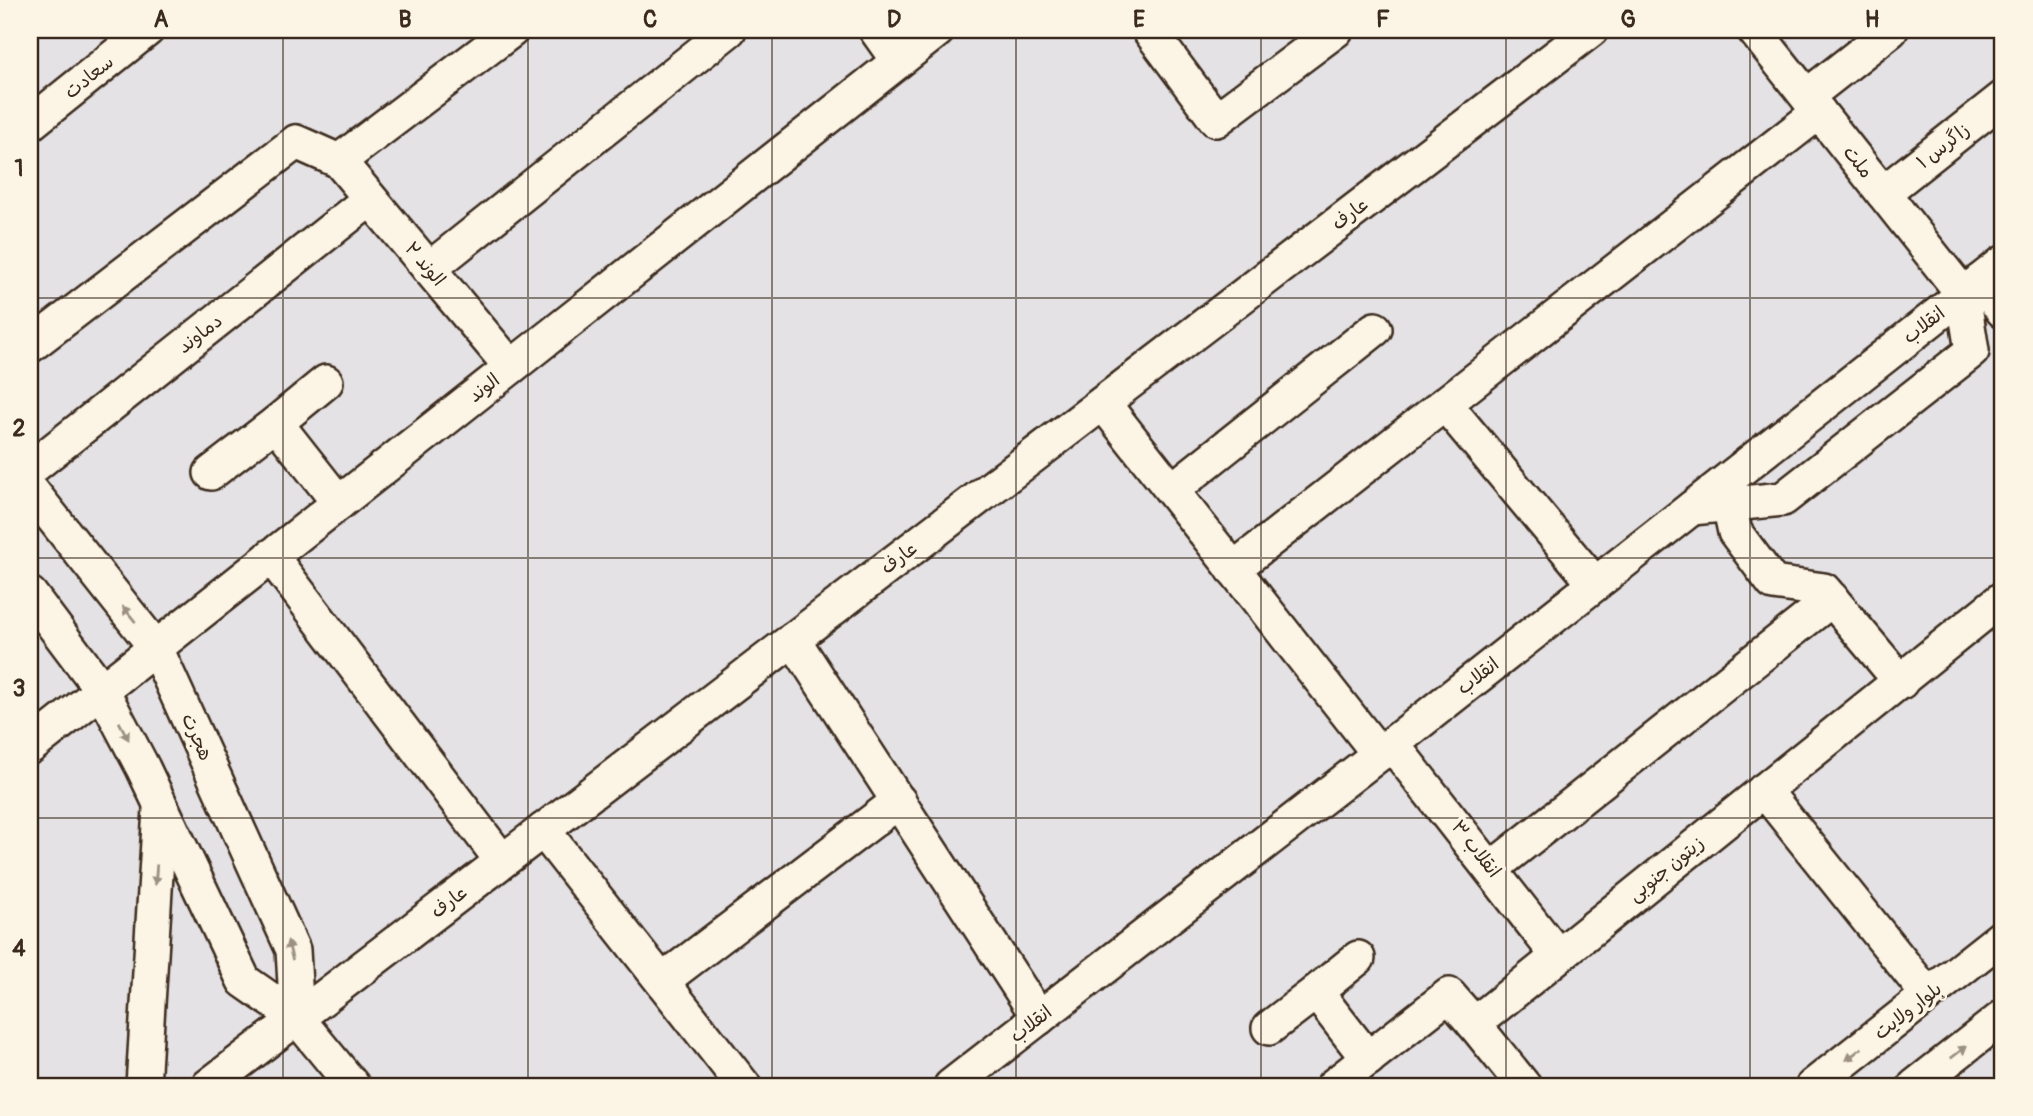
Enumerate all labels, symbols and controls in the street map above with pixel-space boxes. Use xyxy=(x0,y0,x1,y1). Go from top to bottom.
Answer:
text: A xyxy=(154,5,169,34)
text: B xyxy=(398,5,412,34)
text: C xyxy=(643,5,657,34)
text: D xyxy=(887,5,901,34)
text: E xyxy=(1133,5,1145,34)
text: F xyxy=(1376,5,1390,34)
text: G xyxy=(1620,5,1636,34)
text: H xyxy=(1865,5,1879,34)
street label: سعادت xyxy=(59,50,119,104)
street label: زاگرس ۱ xyxy=(1912,118,1974,174)
street label: ملت xyxy=(1838,141,1878,183)
text: 1 xyxy=(15,154,24,183)
street label: عارف xyxy=(1327,192,1373,236)
street label: الوند ۲ xyxy=(400,237,450,291)
street label: انقلاب xyxy=(1898,301,1950,349)
street label: دماوند xyxy=(173,309,227,359)
street label: الوند xyxy=(463,368,505,408)
text: 2 xyxy=(13,414,26,443)
street label: عارف xyxy=(876,536,922,580)
one-way arrow xyxy=(123,605,137,623)
street label: انقلاب xyxy=(1452,652,1504,700)
text: 3 xyxy=(13,674,25,703)
street label: هجرت xyxy=(176,710,218,764)
one-way arrow xyxy=(118,721,130,740)
street label: انقلاب ۳ xyxy=(1446,815,1506,883)
street label: زیتون جنوبی xyxy=(1623,831,1709,907)
one-way arrow xyxy=(150,864,161,886)
street label: عارف xyxy=(426,880,472,924)
text: 4 xyxy=(12,934,26,963)
one-way arrow xyxy=(285,939,296,961)
street label: بلوار ولایت xyxy=(1869,977,1947,1045)
street label: انقلاب xyxy=(1005,1000,1057,1048)
one-way arrow xyxy=(1950,1044,1968,1059)
one-way arrow xyxy=(1845,1047,1863,1062)

